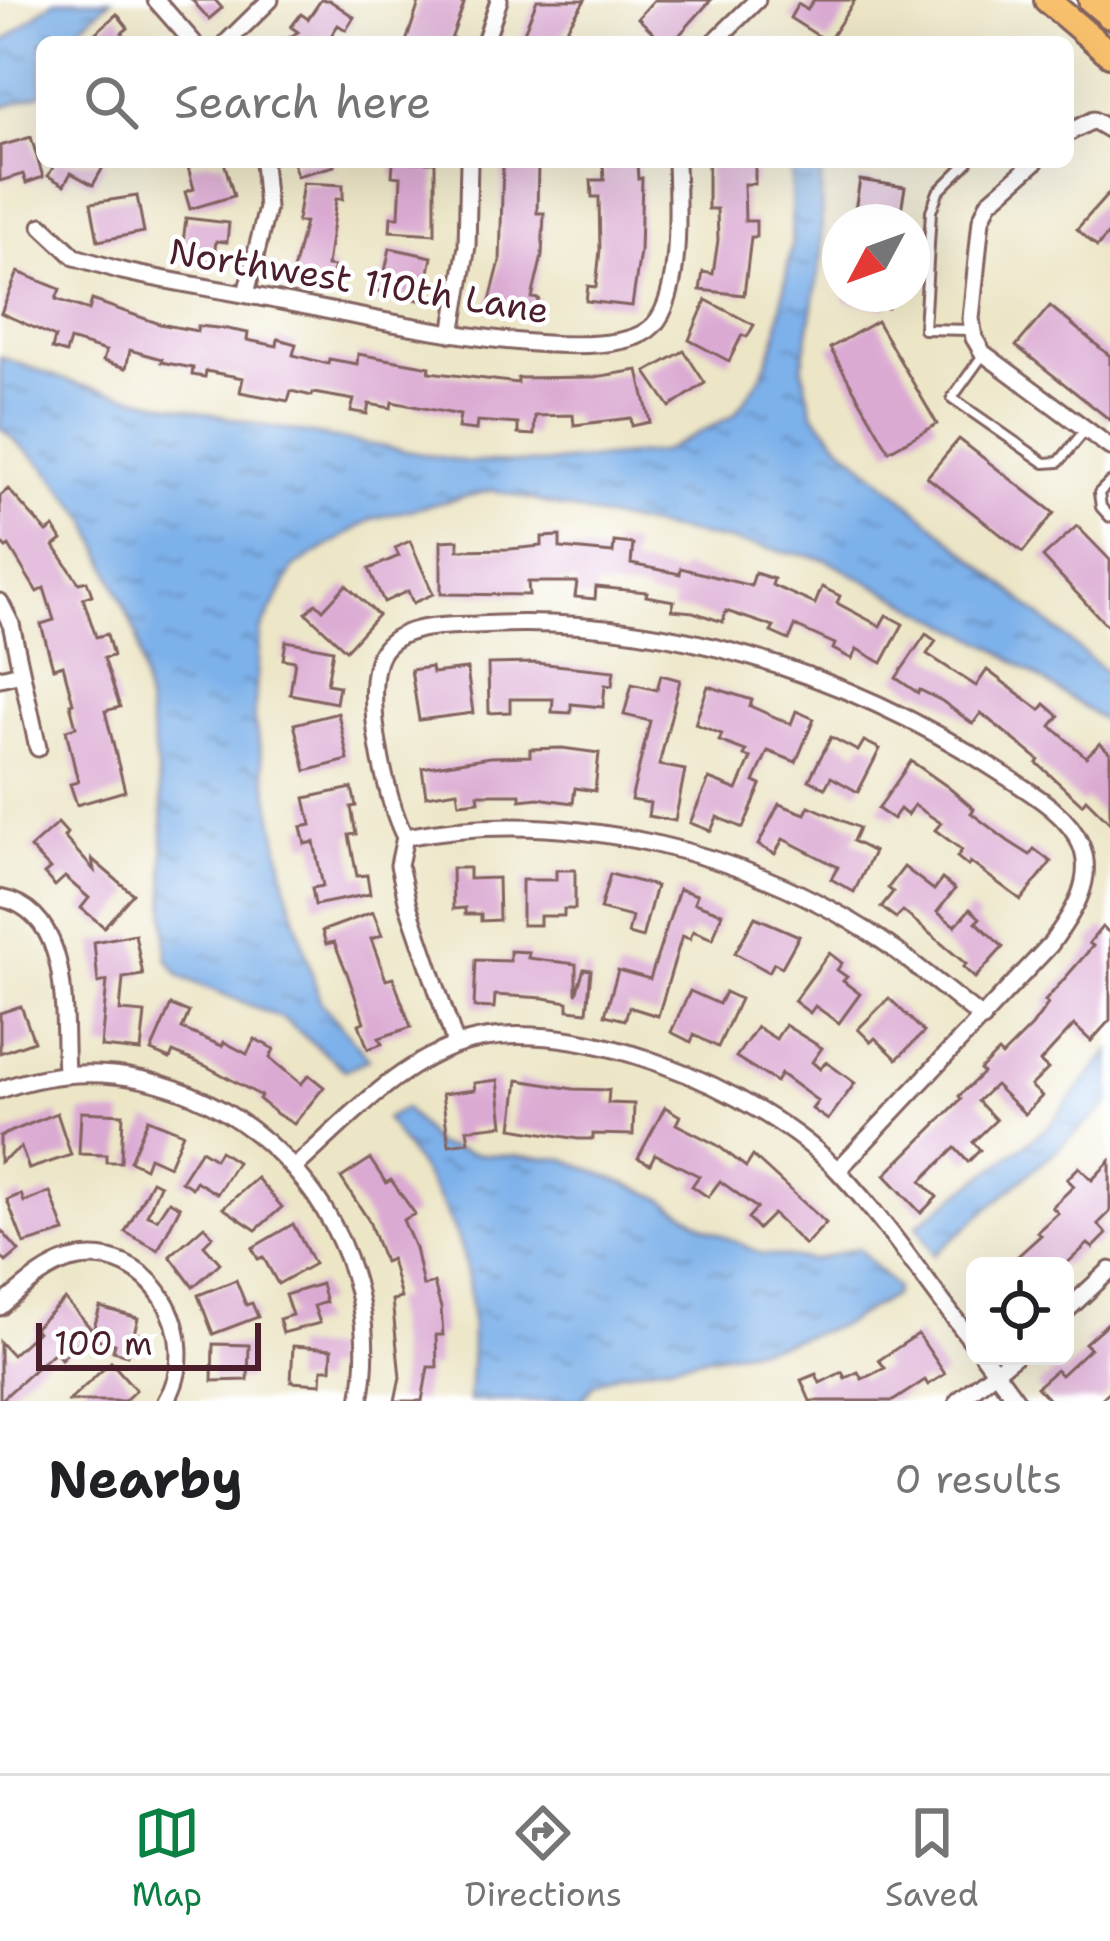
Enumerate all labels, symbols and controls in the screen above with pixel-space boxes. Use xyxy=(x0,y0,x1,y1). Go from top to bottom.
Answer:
search box xyxy=(36,36,1074,168)
icon: search xyxy=(78,69,144,135)
text: Search here xyxy=(174,72,431,132)
north arrow xyxy=(822,204,930,312)
street label: Northwest 110th Lane xyxy=(166,227,552,335)
map controls xyxy=(966,1257,1074,1365)
button: locate xyxy=(966,1257,1074,1365)
scale bar xyxy=(36,1317,261,1370)
text: 100 m xyxy=(54,1321,153,1366)
text: Nearby xyxy=(48,1445,243,1513)
text: 0 results xyxy=(895,1453,1062,1505)
tab: Map xyxy=(131,1800,202,1917)
tab: Directions xyxy=(465,1800,622,1917)
tab: Saved xyxy=(885,1800,979,1917)

